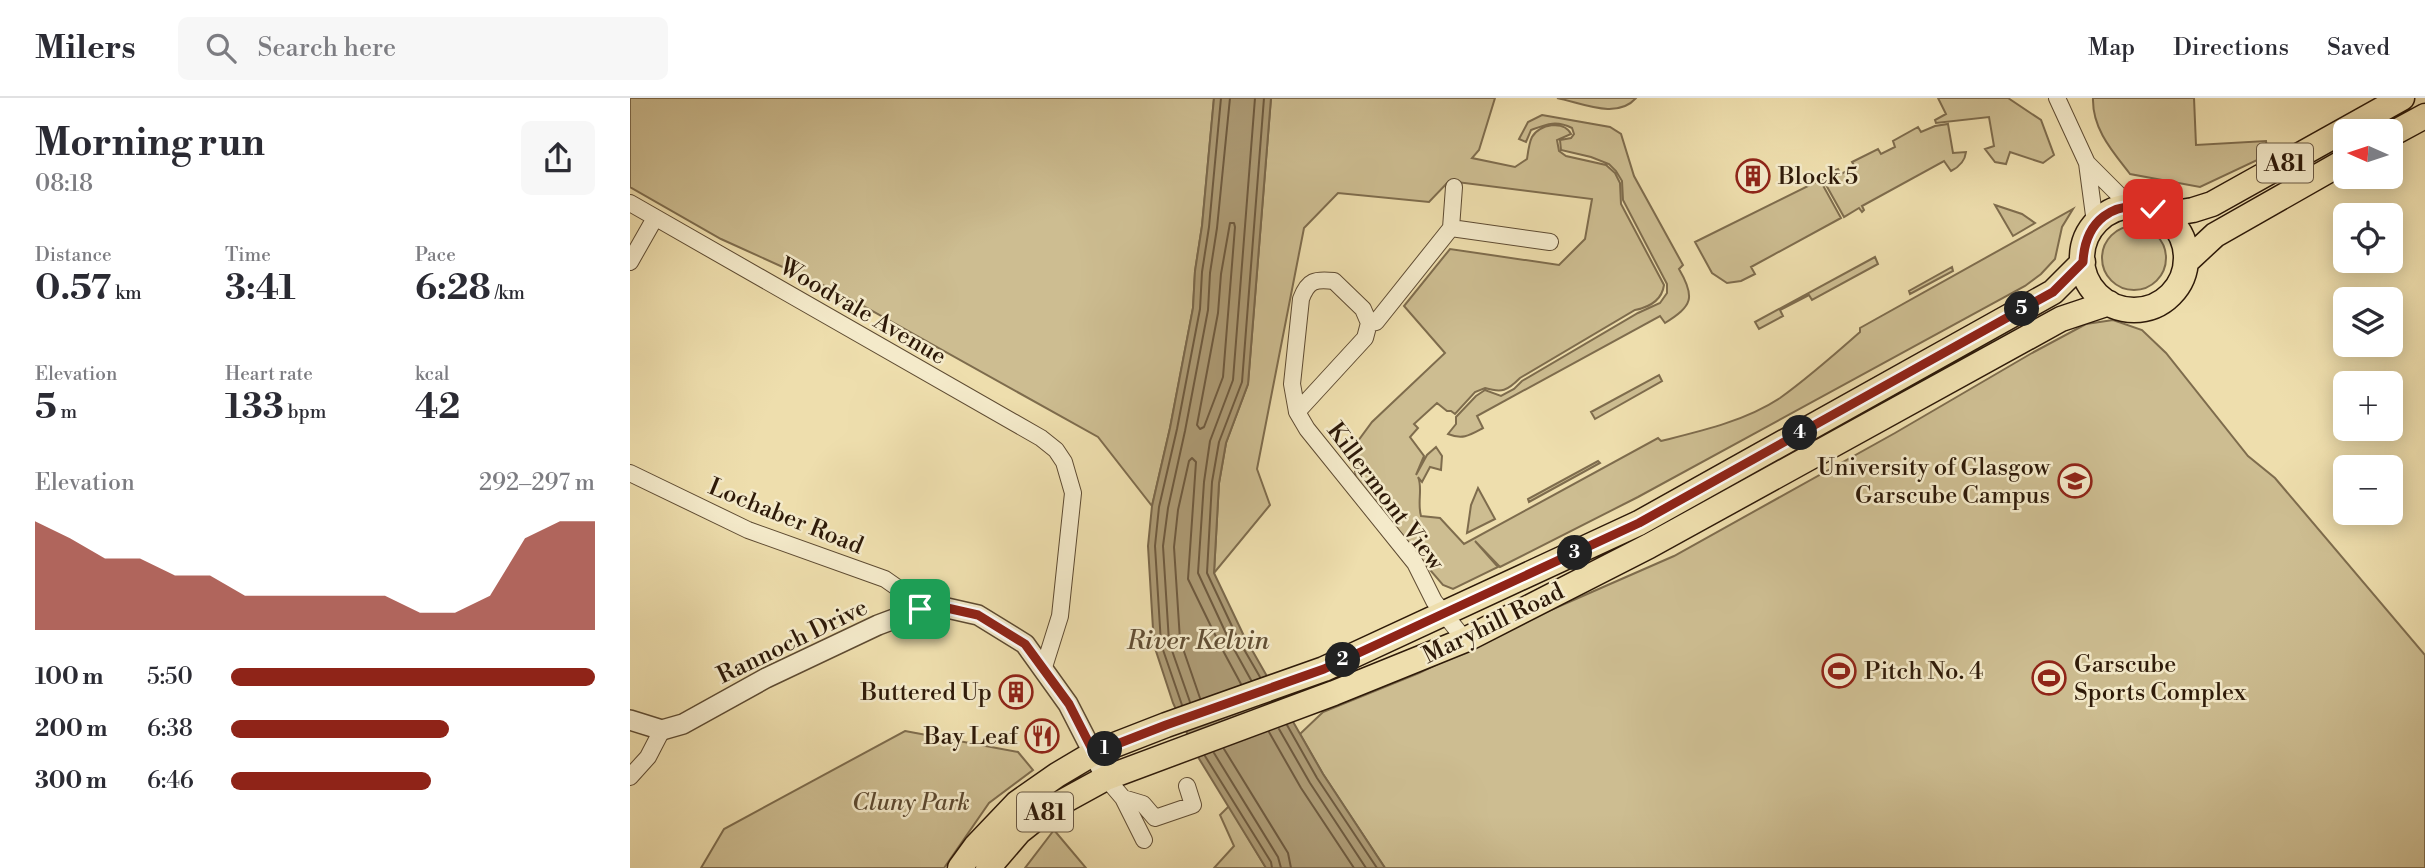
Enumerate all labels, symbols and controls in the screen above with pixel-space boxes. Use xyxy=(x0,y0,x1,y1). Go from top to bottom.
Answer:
search box xyxy=(178,17,668,80)
text: Milers xyxy=(35,28,136,69)
icon: search xyxy=(202,29,240,67)
text: Search here xyxy=(258,32,396,64)
text: Map xyxy=(2088,33,2135,63)
text: Directions xyxy=(2173,33,2289,63)
text: Saved xyxy=(2327,33,2390,63)
north arrow xyxy=(2333,119,2403,189)
map controls xyxy=(2333,119,2403,525)
text: Morning run xyxy=(35,120,265,167)
button: share xyxy=(521,121,595,195)
road number: A81 xyxy=(2257,144,2313,183)
building icon: Block 5 xyxy=(1734,157,1772,195)
place label: Block 5 xyxy=(1777,162,1858,192)
text: 08:18 xyxy=(35,170,93,198)
pin xyxy=(2123,179,2183,239)
icon: check xyxy=(2134,190,2172,228)
button: locate xyxy=(2333,203,2403,273)
text: Distance xyxy=(35,243,112,267)
text: Time xyxy=(225,243,271,267)
text: Pace xyxy=(415,243,456,267)
street label: Woodvale Avenue xyxy=(773,251,952,372)
text: 0.57 xyxy=(35,267,111,310)
text: 3:41 xyxy=(225,267,296,310)
text: 6:28 xyxy=(415,267,491,310)
text: km xyxy=(111,281,142,305)
text: /km xyxy=(491,281,525,305)
button: layers xyxy=(2333,287,2403,357)
pin: 5 xyxy=(2004,292,2040,326)
text: 5 xyxy=(2016,296,2027,320)
text: Elevation xyxy=(35,362,117,386)
text: Heart rate xyxy=(225,362,313,386)
text: kcal xyxy=(415,362,449,386)
button: + xyxy=(2333,371,2403,441)
text: 5 xyxy=(35,386,57,429)
text: 133 xyxy=(225,386,284,429)
text: 42 xyxy=(415,386,460,429)
text: m xyxy=(57,400,77,424)
text: bpm xyxy=(284,400,326,424)
pin: 4 xyxy=(1782,416,1818,450)
street label: Killermont View xyxy=(1320,417,1451,578)
text: 4 xyxy=(1793,420,1806,444)
place label: University of Glasgow Garscube Campus xyxy=(1817,453,2052,511)
button: − xyxy=(2333,455,2403,525)
school or university icon: University of Glasgow Garscube Campus xyxy=(2056,462,2094,500)
text: Elevation xyxy=(35,469,135,497)
text: 292–297 m xyxy=(479,469,595,497)
street label: Lochaber Road xyxy=(704,472,868,562)
pin: 3 xyxy=(1558,536,1592,570)
text: 3 xyxy=(1569,540,1580,564)
street label: Maryhill Road xyxy=(1418,577,1569,671)
pin xyxy=(890,579,950,639)
icon: arrive xyxy=(901,590,939,628)
street label: Rannoch Drive xyxy=(712,593,873,691)
water label: River Kelvin xyxy=(1126,625,1270,657)
pin: 2 xyxy=(1326,642,1360,678)
text: 2 xyxy=(1337,647,1348,671)
place label: Garscube Sports Complex xyxy=(2074,650,2247,708)
sports icon: Pitch No. 4 xyxy=(1820,652,1858,690)
place label: Pitch No. 4 xyxy=(1864,657,1983,687)
sports icon: Garscube Sports Complex xyxy=(2030,659,2068,697)
text: 100 m xyxy=(35,663,103,691)
text: 5:50 xyxy=(147,663,193,691)
building icon: Buttered Up xyxy=(997,673,1035,711)
place label: Buttered Up xyxy=(859,678,992,708)
text: 200 m xyxy=(35,715,107,743)
text: 6:38 xyxy=(147,715,193,743)
restaurant icon: Bay Leaf xyxy=(1023,717,1061,755)
place label: Bay Leaf xyxy=(923,722,1019,752)
pin: 1 xyxy=(1088,732,1122,766)
text: 1 xyxy=(1100,736,1109,760)
text: 300 m xyxy=(35,767,107,795)
text: 6:46 xyxy=(147,767,194,795)
park label: Cluny Park xyxy=(852,788,970,818)
road number: A81 xyxy=(1017,792,1073,832)

